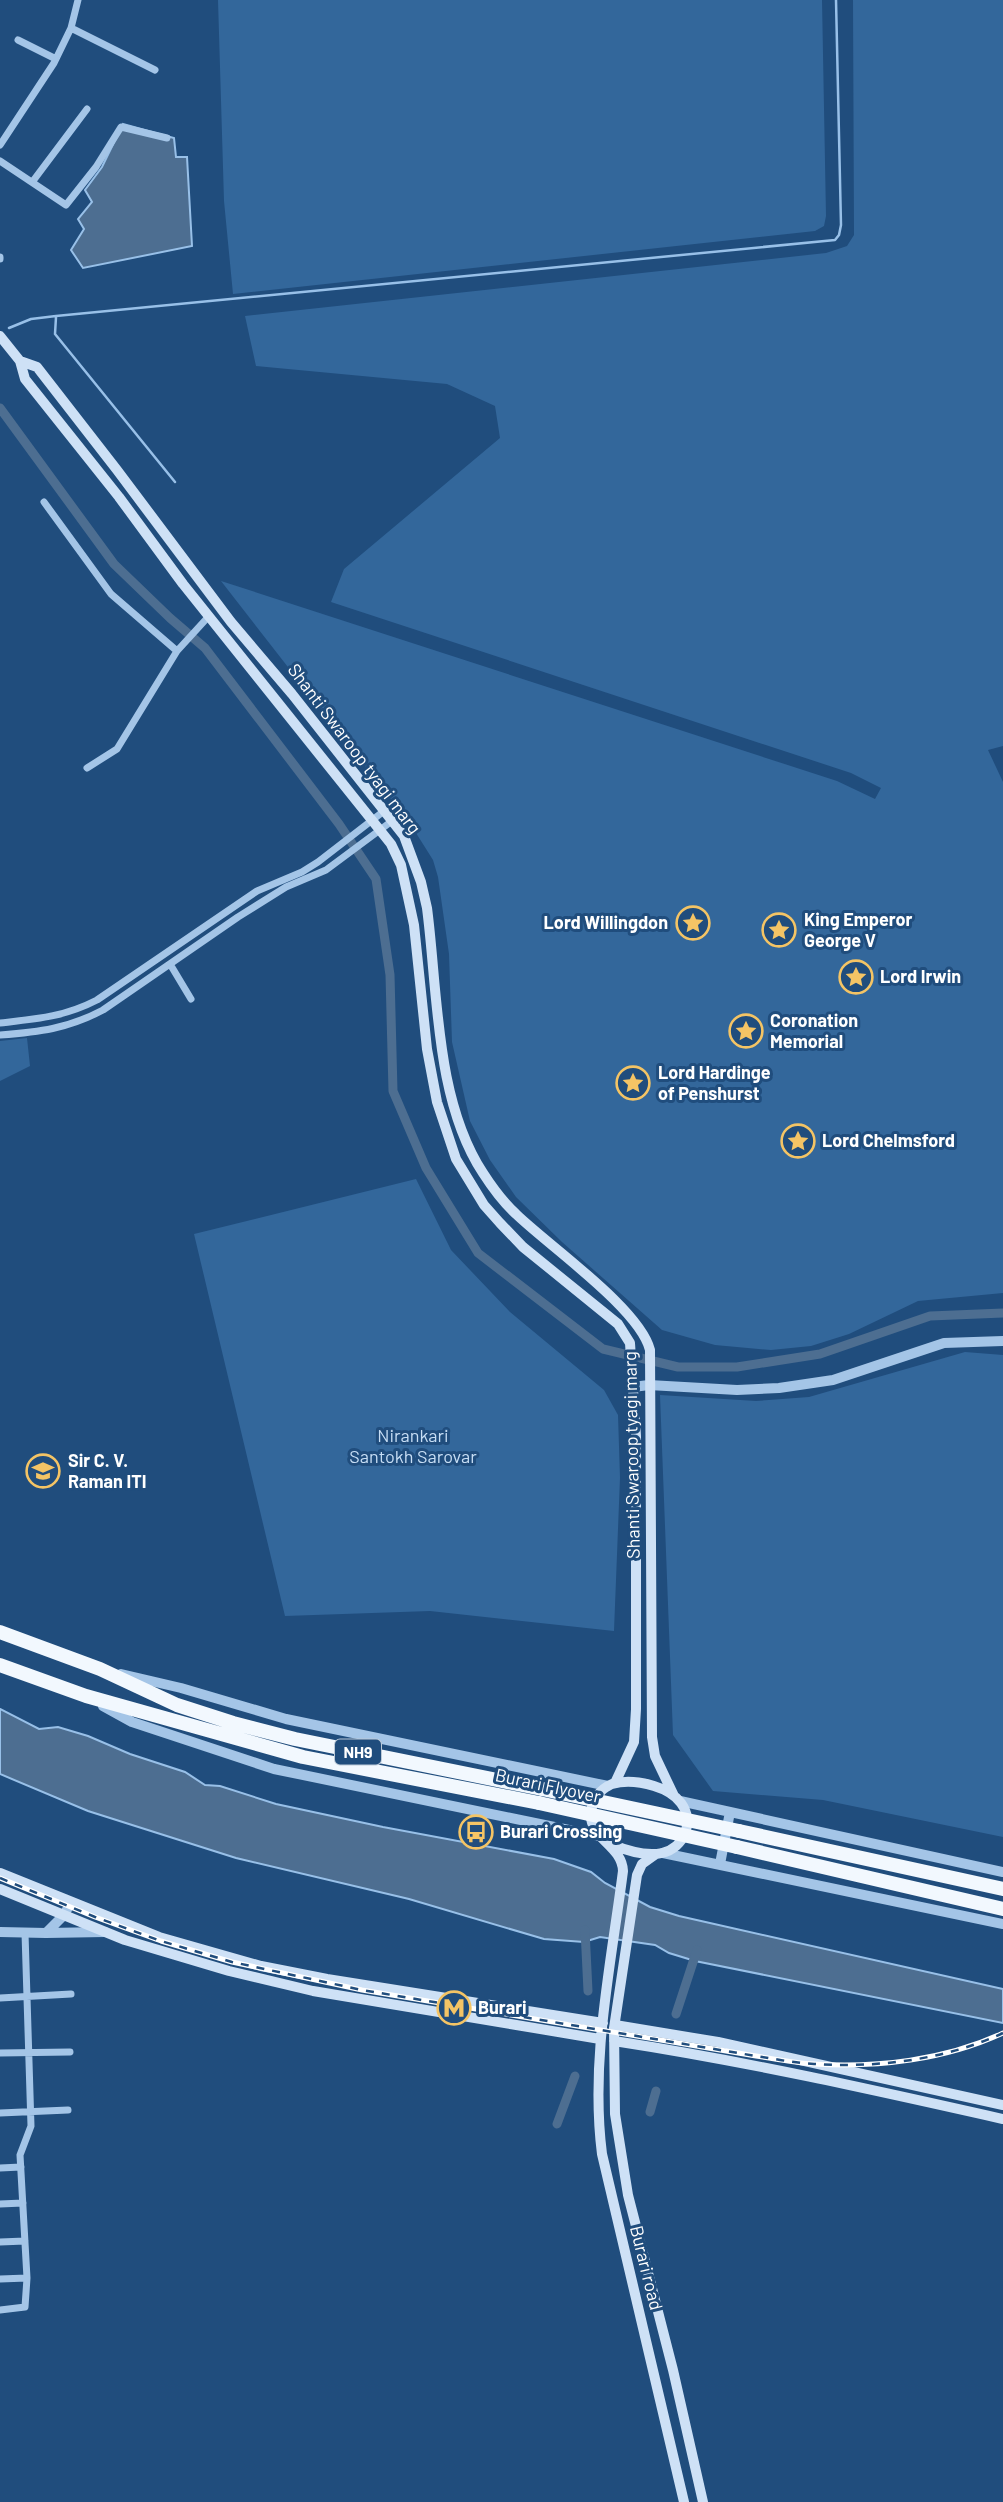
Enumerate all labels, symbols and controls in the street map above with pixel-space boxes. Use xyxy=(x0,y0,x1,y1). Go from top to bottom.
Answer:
street label: Shanti Swaroop tyagi marg xyxy=(284,659,426,838)
place icon: Lord Willingdon xyxy=(674,904,712,942)
place label: King Emperor George V xyxy=(804,908,913,951)
place label: Lord Willingdon xyxy=(544,911,668,933)
place icon: King Emperor George V xyxy=(760,911,798,949)
place icon: Lord Irwin xyxy=(837,958,875,996)
place label: Lord Irwin xyxy=(880,965,961,987)
place label: Coronation Memorial xyxy=(770,1009,858,1052)
place icon: Coronation Memorial xyxy=(727,1012,765,1050)
place label: Lord Hardinge of Penshurst xyxy=(658,1061,771,1104)
place icon: Lord Hardinge of Penshurst xyxy=(614,1064,652,1102)
place icon: Lord Chelmsford xyxy=(779,1122,817,1160)
place label: Lord Chelmsford xyxy=(822,1129,955,1151)
street label: Shanti Swaroop tyagi marg xyxy=(618,1351,644,1559)
park label: Nirankari Santokh Sarovar xyxy=(349,1424,477,1467)
place label: Sir C. V. Raman ITI xyxy=(68,1449,147,1492)
school or university icon: Sir C. V. Raman ITI xyxy=(24,1452,62,1490)
road number: NH9 xyxy=(335,1740,381,1764)
street label: Burari Flyover xyxy=(493,1763,603,1807)
bus stop icon: Burari Crossing xyxy=(457,1813,495,1851)
place label: Burari Crossing xyxy=(500,1820,622,1842)
metro station icon: Burari xyxy=(435,1989,473,2027)
place label: Burari xyxy=(478,1996,527,2018)
street label: Burari road xyxy=(626,2223,668,2312)

